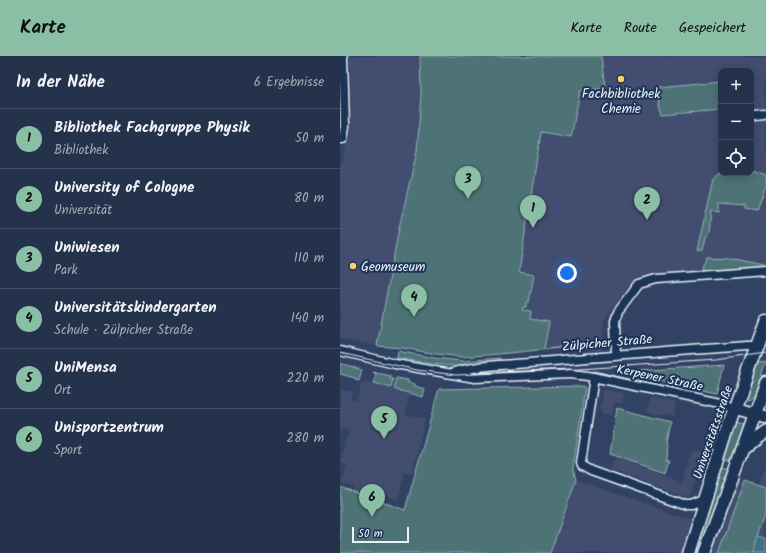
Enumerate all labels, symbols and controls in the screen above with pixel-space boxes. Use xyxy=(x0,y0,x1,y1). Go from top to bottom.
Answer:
text: Karte xyxy=(20,13,66,43)
text: Karte xyxy=(571,17,602,39)
text: Route xyxy=(624,17,657,39)
text: Gespeichert xyxy=(679,17,746,39)
map controls xyxy=(718,68,754,176)
button: + xyxy=(718,68,754,104)
text: In der Nähe xyxy=(16,69,105,96)
text: 6 Ergebnisse xyxy=(254,72,324,93)
marker: Fachbibliothek Chemie xyxy=(616,74,626,84)
place label: Fachbibliothek Chemie xyxy=(582,84,661,120)
button: − xyxy=(718,104,754,140)
text: Bibliothek Fachgruppe Physik xyxy=(54,116,250,140)
text: 1 xyxy=(27,128,31,149)
text: 50 m xyxy=(295,128,324,149)
text: Bibliothek xyxy=(54,140,108,161)
button: locate xyxy=(718,140,754,176)
pin: 3 xyxy=(455,166,481,199)
text: University of Cologne xyxy=(54,176,194,200)
pin: 2 xyxy=(634,187,660,220)
text: 2 xyxy=(25,188,33,209)
text: 80 m xyxy=(294,188,324,209)
pin: 1 xyxy=(520,195,546,228)
text: Universität xyxy=(54,200,112,221)
text: Uniwiesen xyxy=(54,236,120,260)
text: 3 xyxy=(25,248,33,269)
text: 110 m xyxy=(294,248,324,269)
place label: Geomuseum xyxy=(361,257,425,278)
text: Park xyxy=(54,260,78,281)
marker: Geomuseum xyxy=(348,261,358,271)
your location xyxy=(557,263,577,283)
pin: 4 xyxy=(401,284,427,317)
text: Universitätskindergarten xyxy=(54,296,217,320)
text: 4 xyxy=(25,308,33,329)
text: 140 m xyxy=(291,308,324,329)
text: Schule · Zülpicher Straße xyxy=(54,320,193,341)
street label: Zülpicher Straße xyxy=(561,329,653,358)
text: UniMensa xyxy=(54,356,117,380)
street label: Kerpener Straße xyxy=(614,359,705,398)
text: 5 xyxy=(26,368,32,389)
text: 220 m xyxy=(287,368,324,389)
text: Ort xyxy=(54,380,71,401)
street label: Universitätsstraße xyxy=(687,382,739,482)
pin: 5 xyxy=(371,406,397,439)
text: Unisportzentrum xyxy=(54,416,164,440)
text: 6 xyxy=(25,428,33,449)
text: 280 m xyxy=(287,428,324,449)
text: Sport xyxy=(54,440,82,461)
pin: 6 xyxy=(359,484,385,517)
scale bar xyxy=(352,525,409,544)
text: 50 m xyxy=(358,525,383,543)

